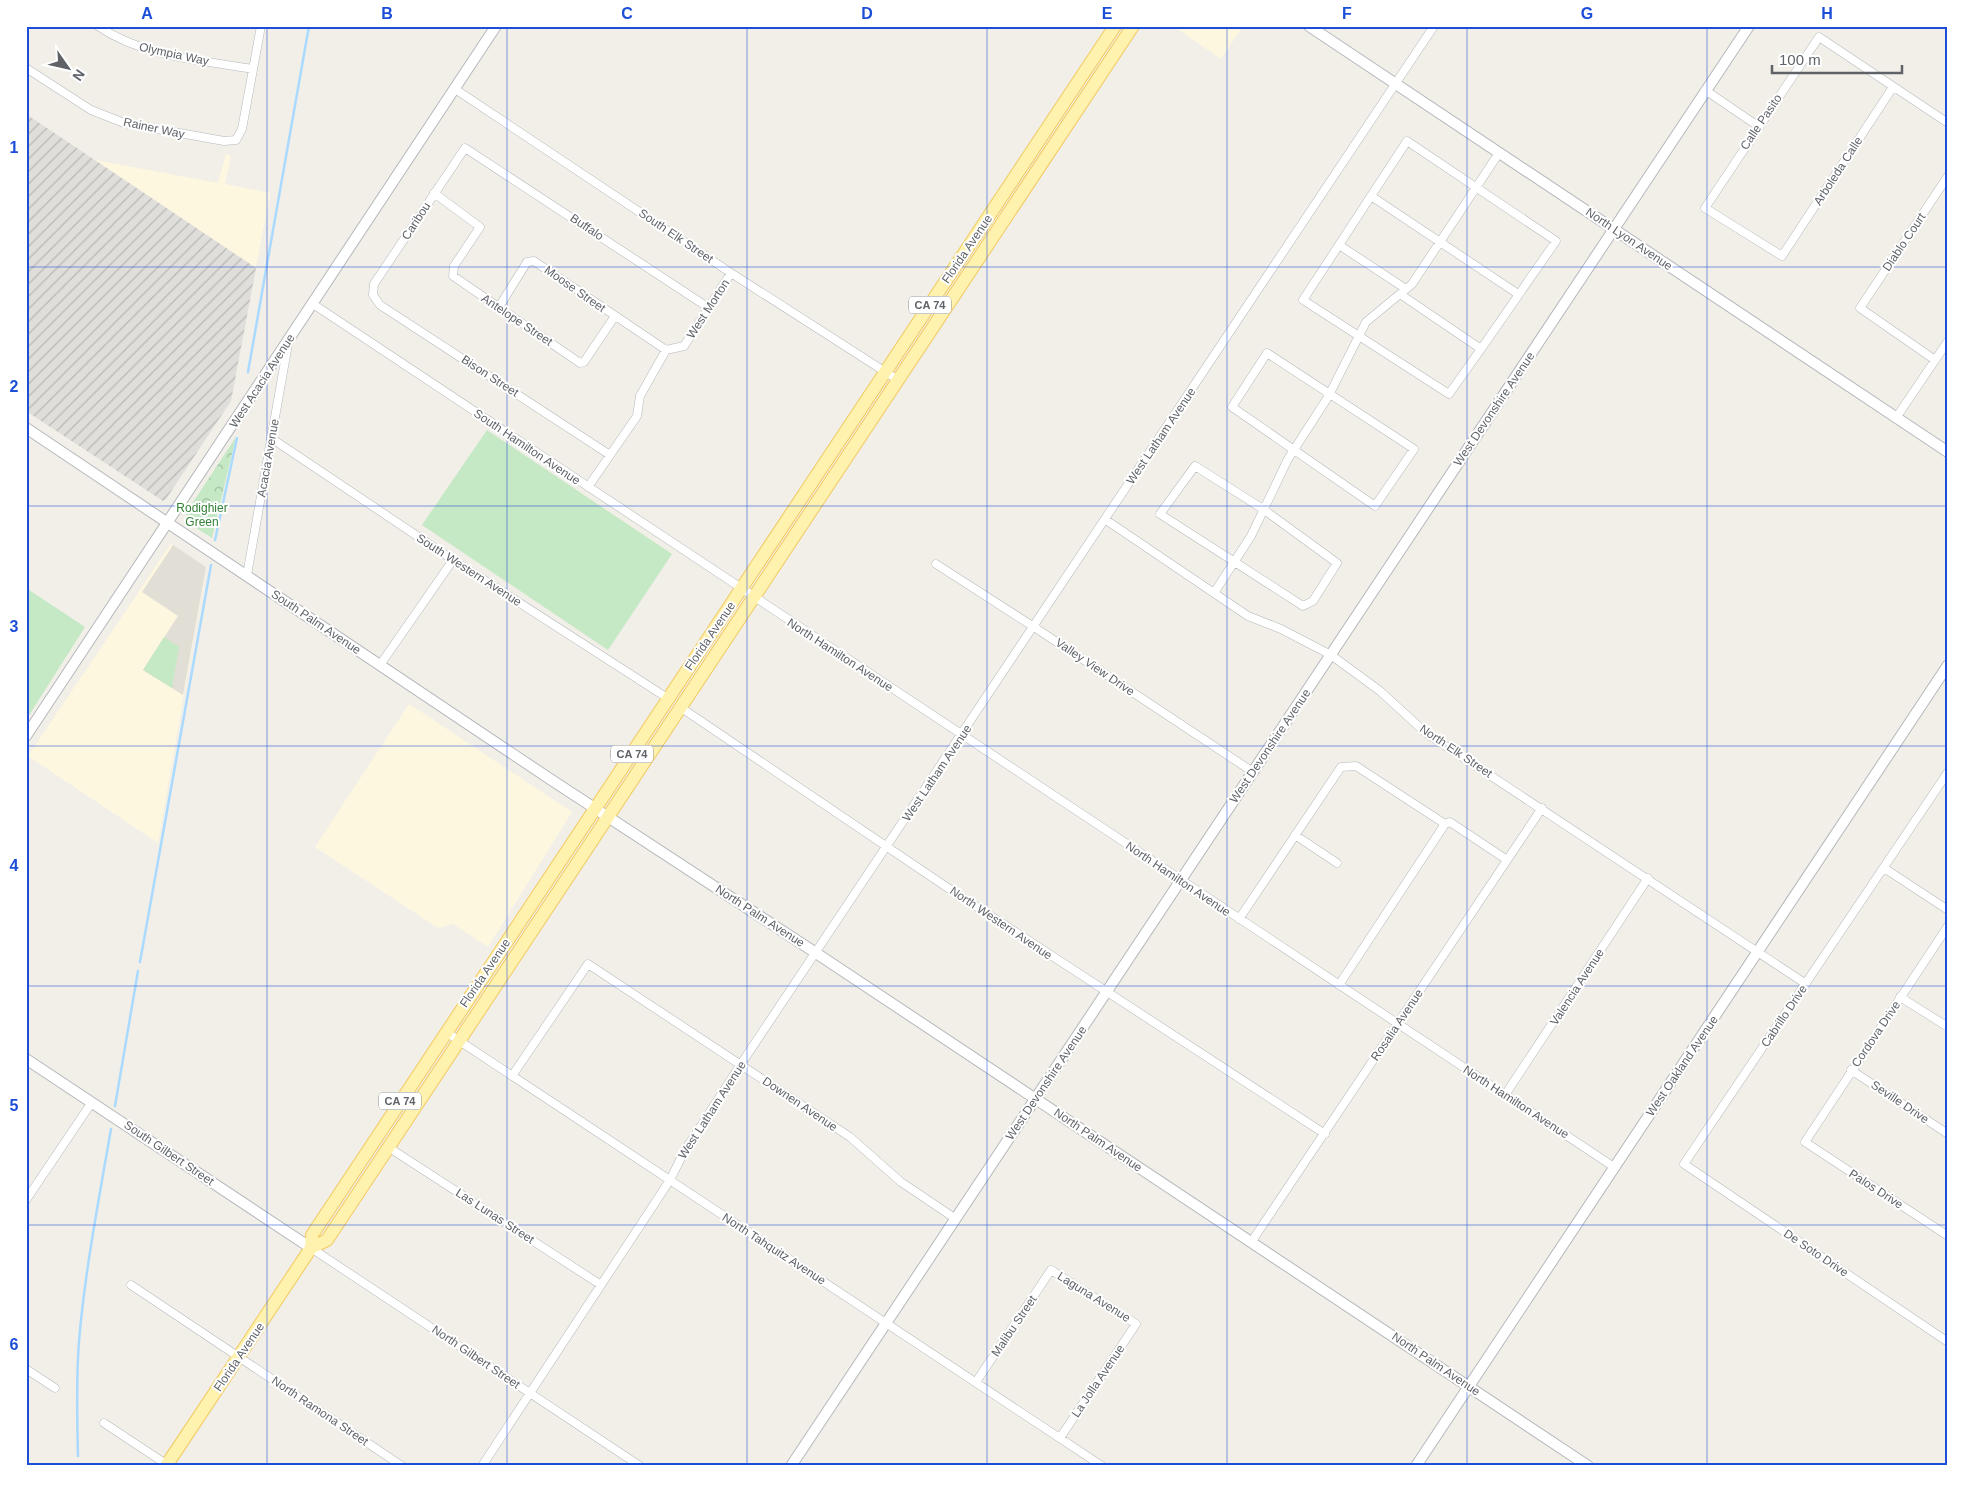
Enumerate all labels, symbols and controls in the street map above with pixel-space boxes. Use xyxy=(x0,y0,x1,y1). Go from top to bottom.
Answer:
text: A xyxy=(141,5,153,22)
text: B xyxy=(381,5,393,22)
text: C xyxy=(621,5,633,22)
text: D xyxy=(861,5,873,22)
text: E xyxy=(1102,5,1113,22)
text: F xyxy=(1342,5,1352,22)
text: G xyxy=(1581,5,1593,22)
text: H xyxy=(1821,5,1833,22)
street label: Olympia Way xyxy=(138,40,210,68)
north arrow xyxy=(42,42,92,92)
scale bar xyxy=(1772,42,1902,74)
text: 100 m xyxy=(1779,51,1821,68)
text: N xyxy=(69,67,88,84)
street label: Calle Pasito xyxy=(1737,91,1785,152)
street label: Rainer Way xyxy=(122,115,186,141)
street label: Arboleda Calle xyxy=(1811,134,1865,208)
text: 1 xyxy=(10,139,19,156)
street label: Caribou xyxy=(399,200,433,242)
street label: North Lyon Avenue xyxy=(1583,205,1675,273)
street label: South Elk Street xyxy=(636,206,716,266)
street label: Diablo Court xyxy=(1880,210,1929,274)
street label: Buffalo xyxy=(568,211,607,243)
street label: Florida Avenue xyxy=(939,212,995,286)
street label: Moose Street xyxy=(542,263,609,316)
street label: West Morton xyxy=(684,277,732,341)
street label: Antelope Street xyxy=(479,291,556,349)
road number: CA 74 xyxy=(909,296,951,314)
street label: West Acacia Avenue xyxy=(226,331,298,431)
street label: West Devonshire Avenue xyxy=(1451,349,1538,469)
street label: Bison Street xyxy=(459,352,522,400)
text: 2 xyxy=(10,378,19,395)
street label: West Latham Avenue xyxy=(1123,385,1199,487)
street label: South Hamilton Avenue xyxy=(471,406,583,488)
street label: Acacia Avenue xyxy=(254,417,282,498)
park label: Rodighier Green xyxy=(176,501,228,529)
street label: South Western Avenue xyxy=(414,531,524,609)
street label: South Palm Avenue xyxy=(268,587,364,657)
street label: Florida Avenue xyxy=(682,599,738,673)
street label: North Hamilton Avenue xyxy=(785,616,896,695)
text: 3 xyxy=(10,618,19,635)
street label: Valley View Drive xyxy=(1053,635,1137,699)
street label: West Devonshire Avenue xyxy=(1227,686,1314,806)
street label: West Latham Avenue xyxy=(899,722,975,824)
street label: North Elk Street xyxy=(1417,722,1496,781)
road number: CA 74 xyxy=(611,746,653,762)
street label: North Hamilton Avenue xyxy=(1123,839,1233,919)
text: 4 xyxy=(10,857,19,874)
street label: North Palm Avenue xyxy=(713,882,807,950)
street label: North Western Avenue xyxy=(947,884,1055,963)
street label: Florida Avenue xyxy=(457,936,513,1010)
street label: Valencia Avenue xyxy=(1547,946,1607,1028)
street label: Cabrillo Drive xyxy=(1758,982,1810,1050)
street label: Rosalia Avenue xyxy=(1368,986,1426,1063)
street label: Cordova Drive xyxy=(1849,998,1903,1070)
street label: West Oakland Avenue xyxy=(1643,1013,1721,1119)
street label: West Devonshire Avenue xyxy=(1003,1023,1090,1143)
street label: West Latham Avenue xyxy=(675,1058,749,1161)
street label: North Hamilton Avenue xyxy=(1461,1063,1572,1142)
street label: Downen Avenue xyxy=(760,1074,840,1134)
street label: Seville Drive xyxy=(1868,1078,1932,1127)
road number: CA 74 xyxy=(379,1092,421,1110)
text: 5 xyxy=(10,1097,19,1114)
street label: North Palm Avenue xyxy=(1051,1105,1145,1175)
street label: South Gilbert Street xyxy=(121,1118,217,1189)
street label: Palos Drive xyxy=(1846,1166,1906,1212)
street label: Las Lunas Street xyxy=(453,1185,537,1247)
street label: North Tahquitz Avenue xyxy=(720,1210,829,1288)
street label: De Soto Drive xyxy=(1781,1226,1851,1280)
street label: Laguna Avenue xyxy=(1055,1269,1133,1325)
street label: Malibu Street xyxy=(988,1292,1040,1359)
street label: Florida Avenue xyxy=(211,1320,267,1394)
street label: North Gilbert Street xyxy=(429,1322,523,1392)
street label: North Palm Avenue xyxy=(1389,1329,1483,1399)
text: 6 xyxy=(10,1336,19,1353)
street label: La Jolla Avenue xyxy=(1069,1342,1128,1420)
street label: North Ramona Street xyxy=(269,1373,371,1449)

